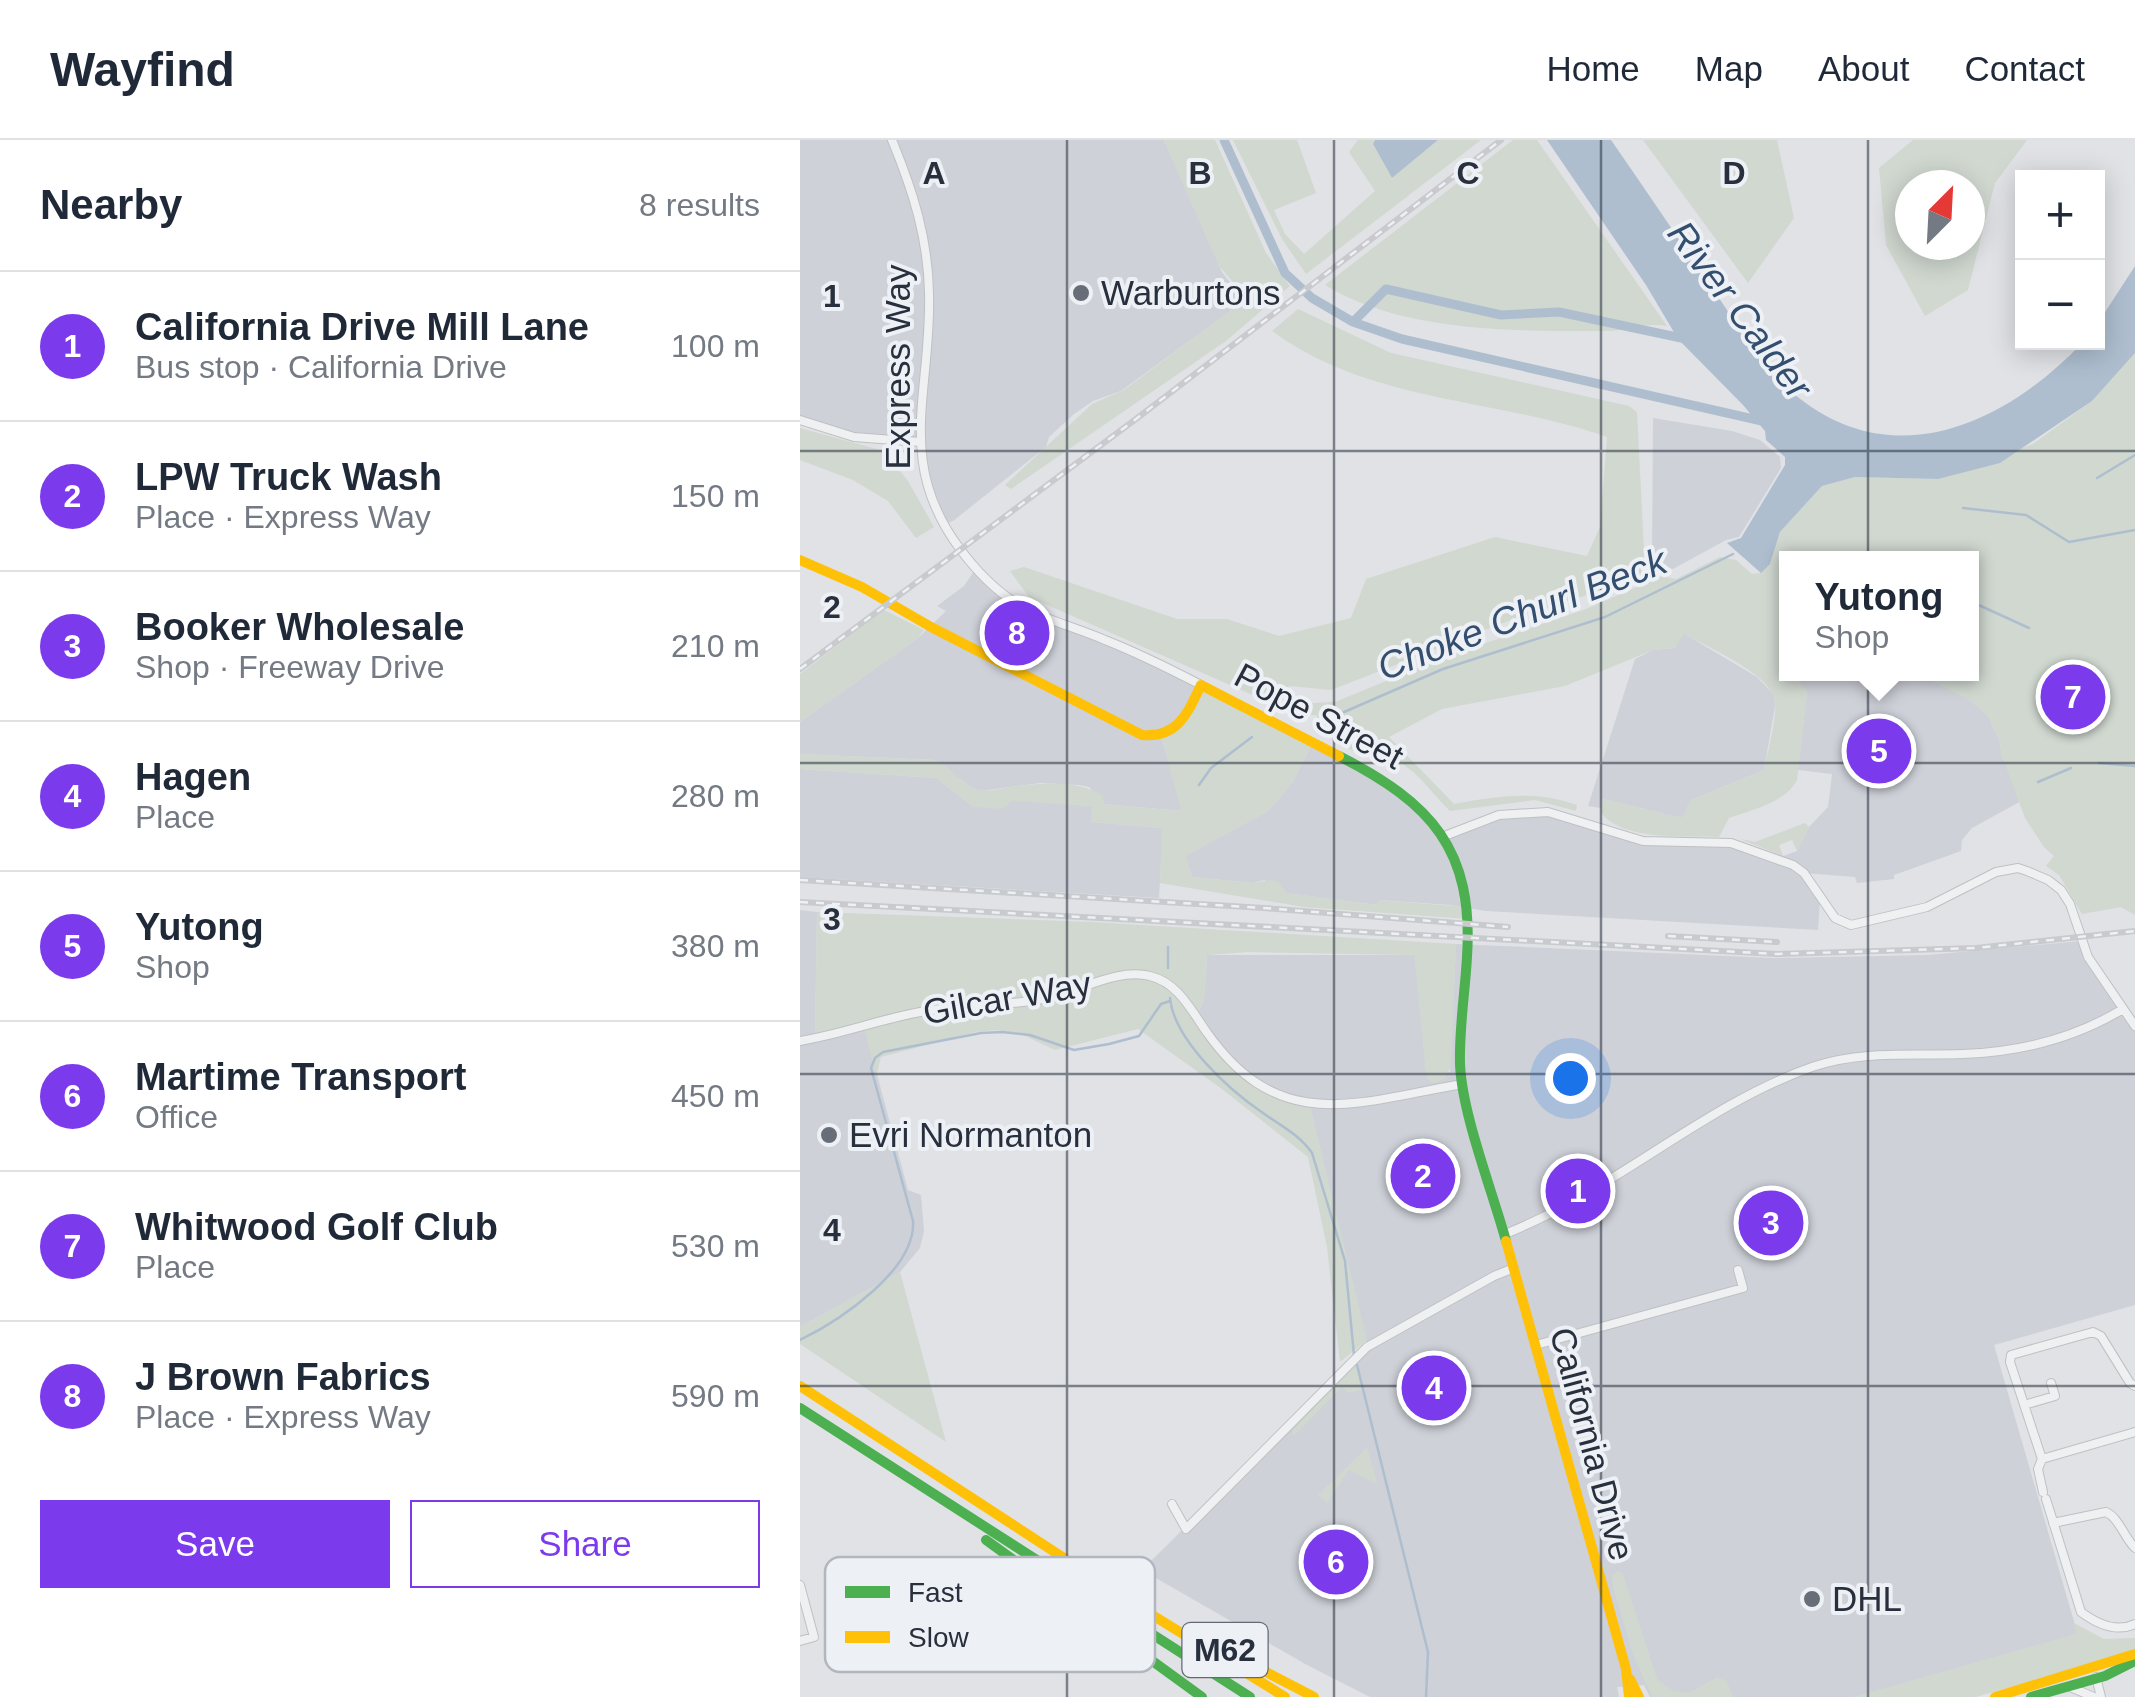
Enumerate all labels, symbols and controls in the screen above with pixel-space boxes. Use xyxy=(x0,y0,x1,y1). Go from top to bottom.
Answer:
text: Wayfind xyxy=(50,43,235,96)
text: Home xyxy=(1546,49,1640,88)
text: Map xyxy=(1695,49,1763,88)
text: About xyxy=(1818,49,1909,88)
text: Contact xyxy=(1964,49,2085,88)
text: A xyxy=(922,155,946,191)
text: B xyxy=(1188,155,1212,191)
text: C xyxy=(1456,155,1480,191)
text: D xyxy=(1722,155,1746,191)
north arrow xyxy=(1895,170,1985,260)
map controls xyxy=(2015,170,2105,350)
button: + xyxy=(2015,170,2105,260)
text: Nearby xyxy=(40,181,182,228)
text: 8 results xyxy=(639,187,760,223)
water label: River Calder xyxy=(1660,213,1821,408)
button: − xyxy=(2015,260,2105,350)
street label: Express Way xyxy=(878,264,917,469)
place label: Warburtons xyxy=(1101,273,1281,312)
text: 1 xyxy=(823,278,841,314)
marker: Warburtons xyxy=(1070,282,1092,304)
text: California Drive Mill Lane xyxy=(135,306,589,348)
text: 1 xyxy=(64,328,81,364)
text: 100 m xyxy=(671,328,760,364)
text: Bus stop · California Drive xyxy=(135,349,507,385)
text: LPW Truck Wash xyxy=(135,456,442,498)
text: 2 xyxy=(64,478,81,514)
text: 150 m xyxy=(671,478,760,514)
text: Place · Express Way xyxy=(135,499,431,535)
water label: Choke Churl Beck xyxy=(1372,539,1674,688)
popup xyxy=(1779,551,1979,681)
text: Yutong xyxy=(1815,576,1943,618)
text: 2 xyxy=(823,589,841,625)
pin: 8 xyxy=(984,596,1050,670)
text: Booker Wholesale xyxy=(135,606,464,648)
text: Shop xyxy=(1815,619,1889,655)
text: 3 xyxy=(64,628,81,664)
text: 210 m xyxy=(671,628,760,664)
text: Shop · Freeway Drive xyxy=(135,649,444,685)
street label: Pope Street xyxy=(1228,655,1410,776)
pin: 7 xyxy=(2040,660,2106,734)
pin: 5 xyxy=(1846,714,1912,788)
text: Hagen xyxy=(135,756,251,798)
text: 4 xyxy=(64,778,81,814)
text: 280 m xyxy=(671,778,760,814)
text: Place xyxy=(135,799,215,835)
text: 3 xyxy=(823,901,841,937)
text: Yutong xyxy=(135,906,264,948)
text: 5 xyxy=(64,928,81,964)
text: 380 m xyxy=(671,928,760,964)
text: Shop xyxy=(135,949,210,985)
street label: Gilcar Way xyxy=(920,963,1094,1031)
your location xyxy=(1545,1053,1596,1104)
text: Martime Transport xyxy=(135,1056,467,1098)
text: 6 xyxy=(64,1078,81,1114)
text: 450 m xyxy=(671,1078,760,1114)
text: Office xyxy=(135,1099,218,1135)
place label: Evri Normanton xyxy=(849,1115,1092,1154)
marker: Evri Normanton xyxy=(818,1124,840,1146)
pin: 2 xyxy=(1390,1138,1456,1214)
pin: 1 xyxy=(1546,1154,1610,1228)
pin: 3 xyxy=(1738,1186,1804,1260)
text: Whitwood Golf Club xyxy=(135,1206,498,1248)
text: 4 xyxy=(823,1212,841,1248)
text: 7 xyxy=(64,1228,81,1264)
text: 530 m xyxy=(671,1228,760,1264)
text: Place xyxy=(135,1249,215,1285)
street label: California Drive xyxy=(1543,1323,1642,1564)
pin: 4 xyxy=(1402,1350,1466,1426)
text: J Brown Fabrics xyxy=(135,1356,431,1398)
text: 8 xyxy=(64,1378,81,1414)
text: 590 m xyxy=(671,1378,760,1414)
text: Place · Express Way xyxy=(135,1399,431,1435)
button: Save xyxy=(40,1500,390,1588)
button: Share xyxy=(410,1500,760,1588)
pin: 6 xyxy=(1304,1524,1368,1600)
legend xyxy=(825,1557,1155,1672)
text: Fast xyxy=(908,1577,963,1608)
place label: DHL xyxy=(1832,1579,1902,1618)
marker: DHL xyxy=(1801,1588,1823,1610)
text: Slow xyxy=(908,1622,969,1653)
road number: M62 xyxy=(1182,1623,1268,1677)

